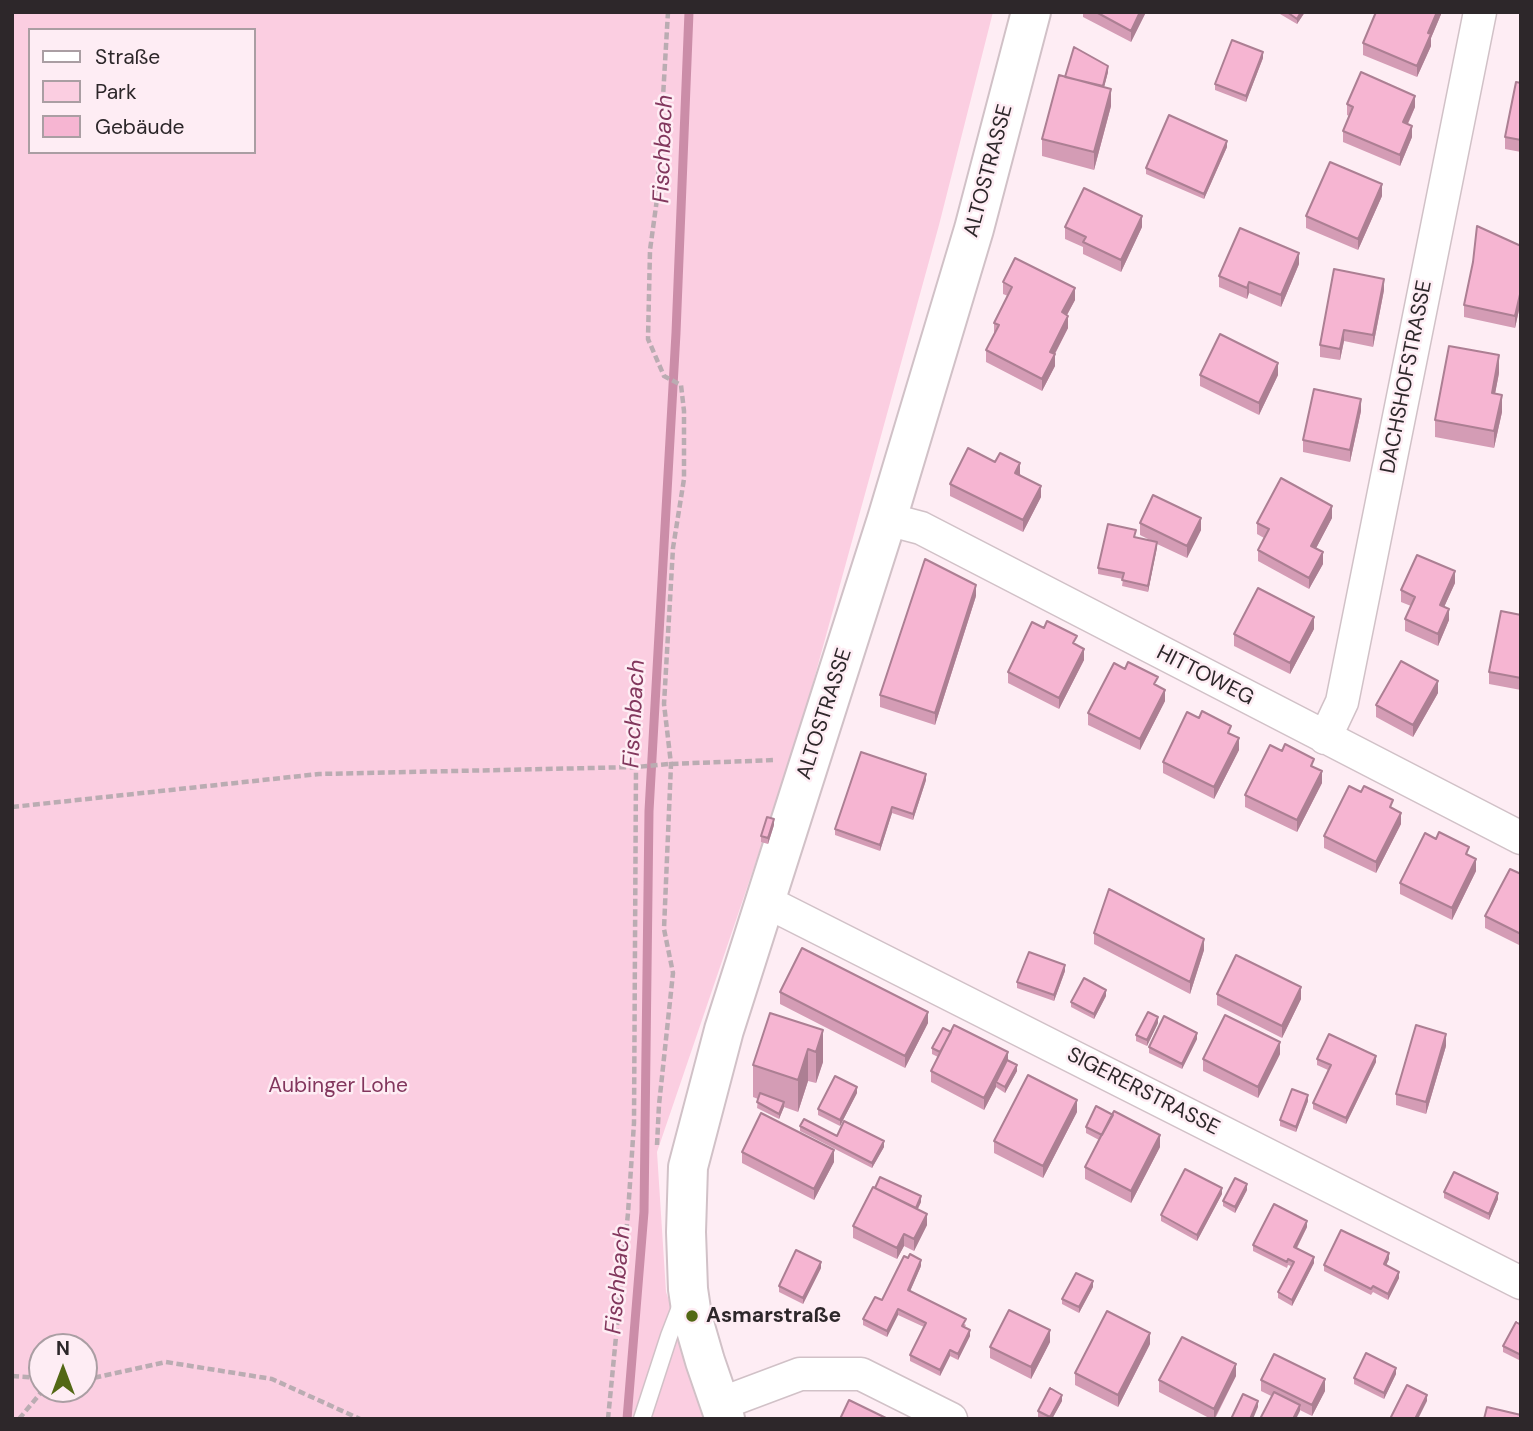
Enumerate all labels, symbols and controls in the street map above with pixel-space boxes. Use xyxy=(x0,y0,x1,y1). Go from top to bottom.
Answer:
legend xyxy=(28,28,256,154)
text: Straße xyxy=(95,43,160,71)
text: Park xyxy=(95,78,136,106)
water label: Fischbach xyxy=(648,94,680,204)
street label: ALTOSTRASSE xyxy=(959,102,1019,240)
text: Gebäude xyxy=(95,113,185,141)
street label: DACHSHOFSTRASSE xyxy=(1376,278,1438,476)
street label: HITTOWEG xyxy=(1152,641,1258,711)
street label: ALTOSTRASSE xyxy=(792,645,858,783)
water label: Fischbach xyxy=(618,659,652,769)
street label: SIGERERSTRASSE xyxy=(1062,1043,1224,1141)
park label: Aubinger Lohe xyxy=(268,1073,408,1099)
water label: Fischbach xyxy=(601,1225,637,1335)
place label: Asmarstraße xyxy=(706,1303,841,1329)
marker: Asmarstraße xyxy=(684,1308,700,1324)
north arrow xyxy=(28,1333,98,1403)
text: N xyxy=(56,1336,70,1361)

